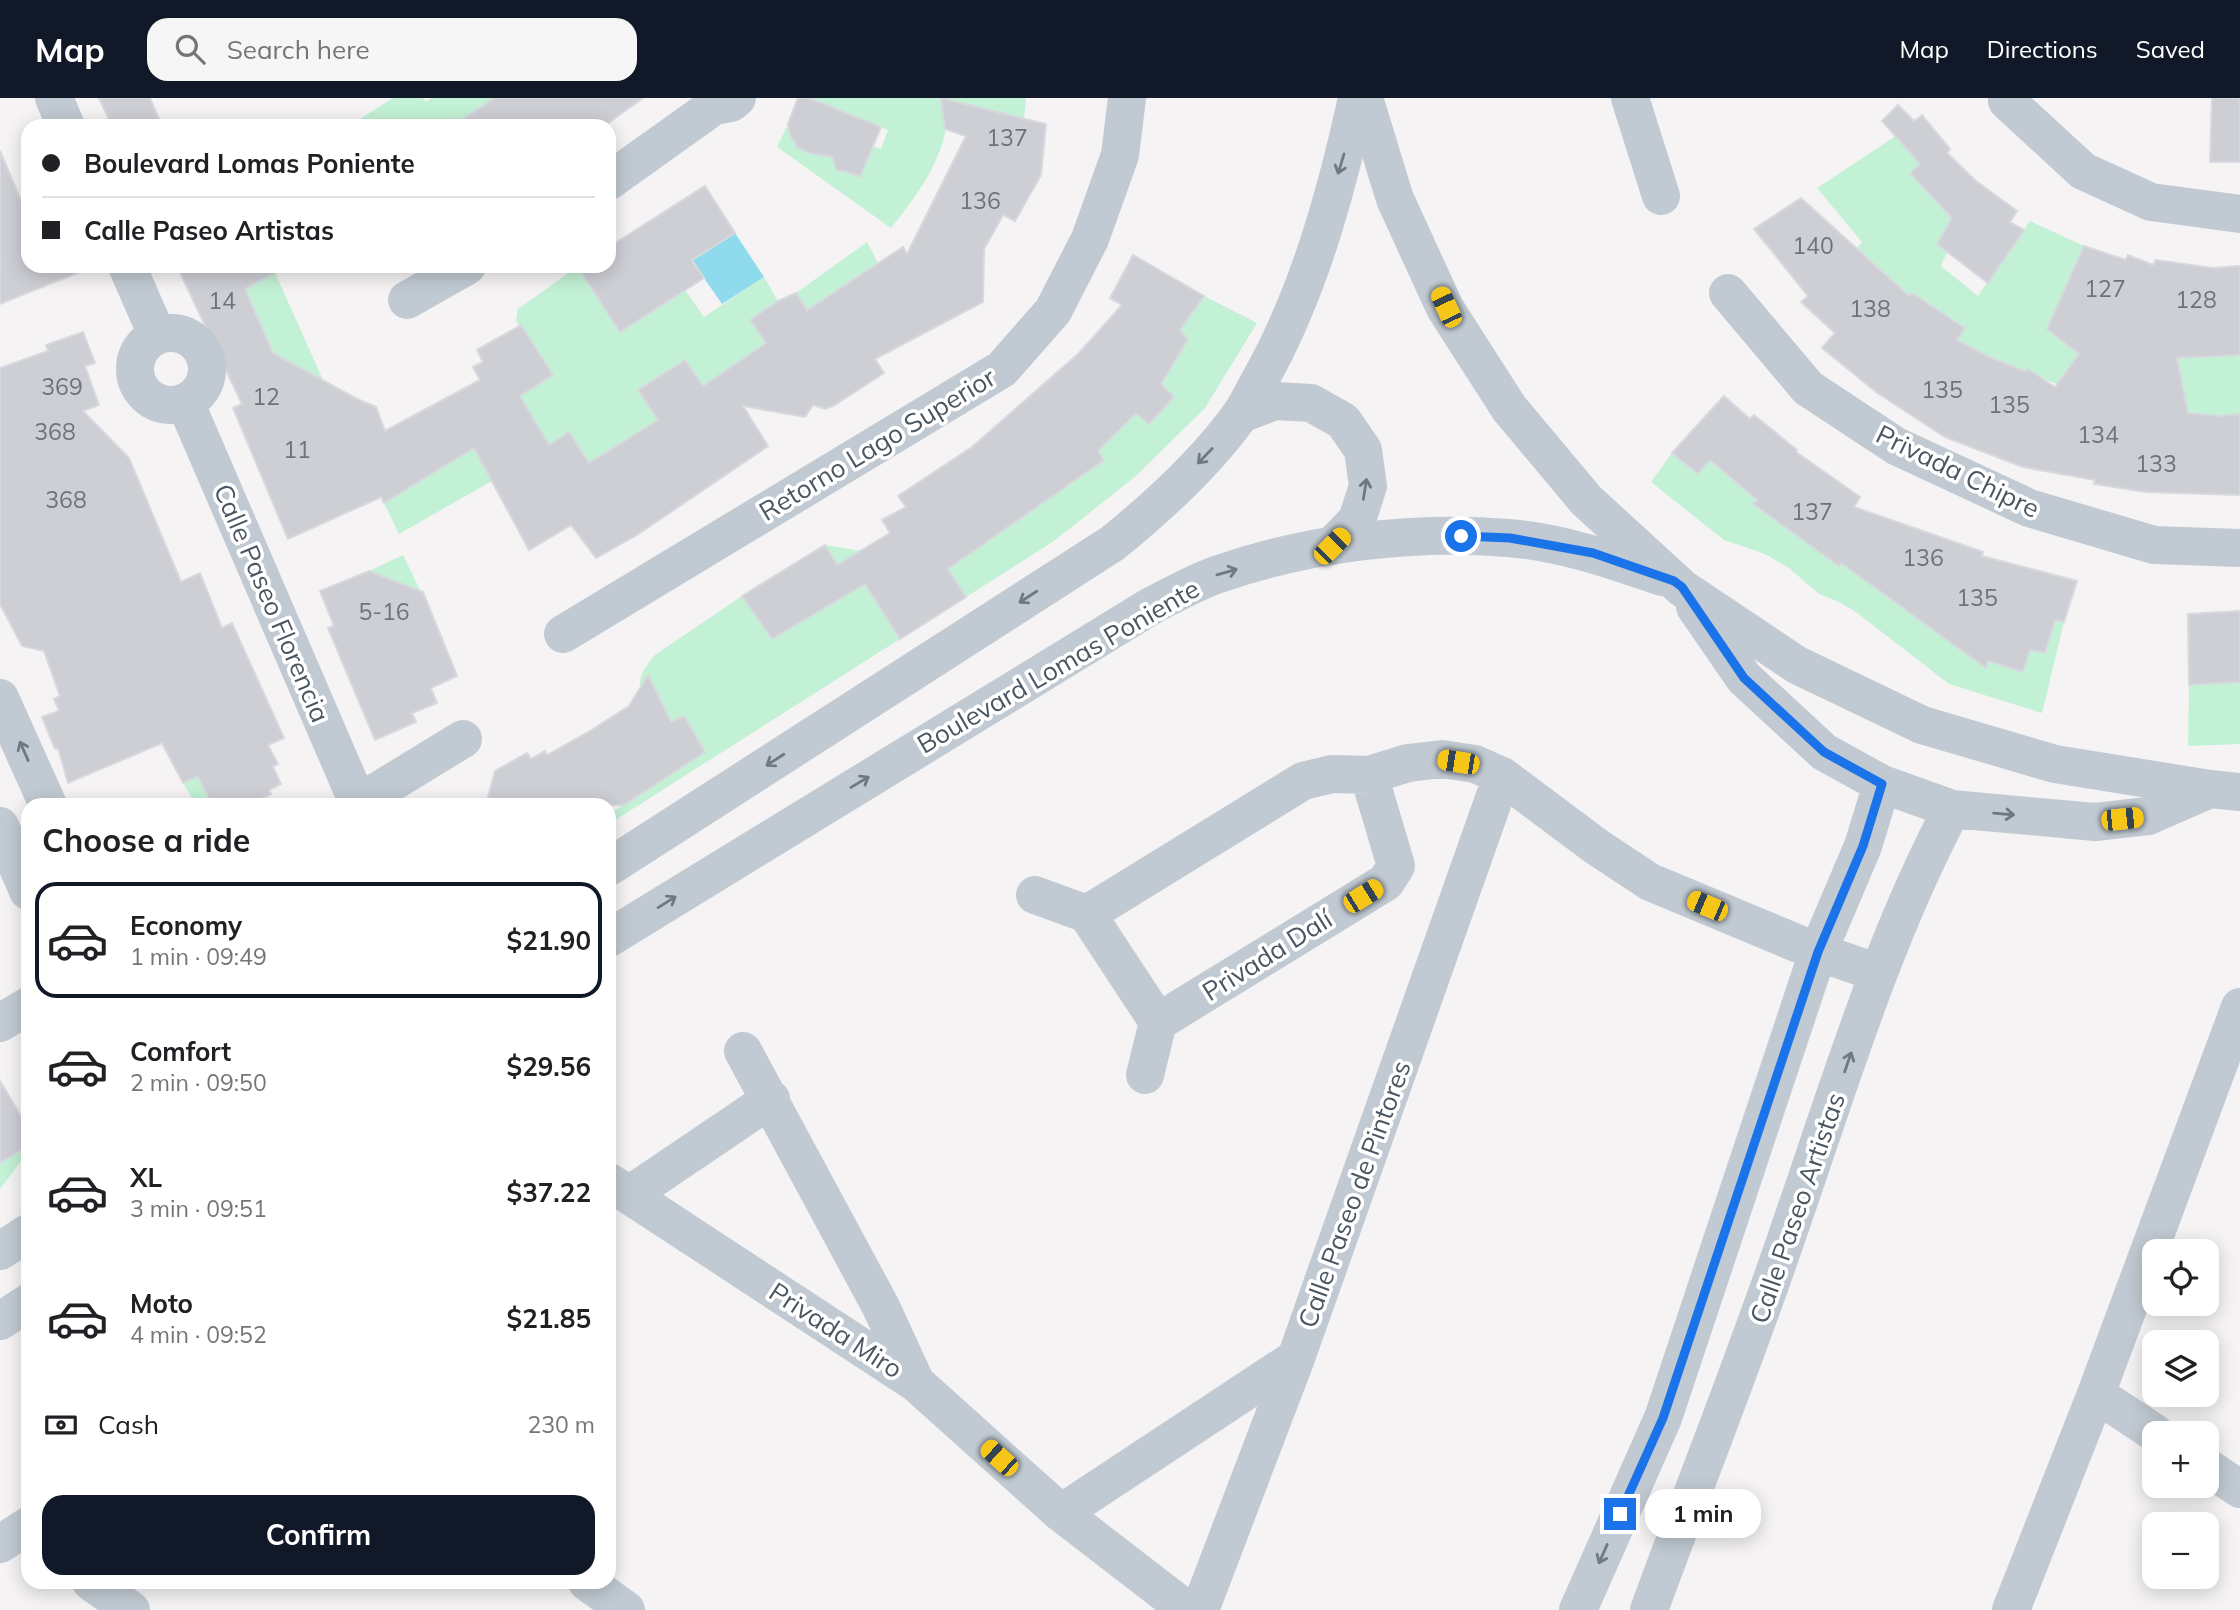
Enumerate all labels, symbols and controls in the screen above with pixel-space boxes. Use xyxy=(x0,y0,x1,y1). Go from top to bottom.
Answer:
search box xyxy=(147,18,637,81)
text: Map xyxy=(35,29,105,70)
icon: search xyxy=(171,30,209,68)
text: Search here xyxy=(227,33,370,66)
text: Map xyxy=(1899,34,1949,64)
text: Directions xyxy=(1987,34,2098,64)
text: Saved xyxy=(2136,34,2205,64)
house number: 137 xyxy=(986,123,1028,152)
text: Boulevard Lomas Poniente xyxy=(84,147,415,180)
one-way arrow xyxy=(1334,153,1347,175)
house number: 136 xyxy=(959,186,1001,215)
text: Calle Paseo Artistas xyxy=(84,214,334,247)
house number: 140 xyxy=(1792,231,1834,260)
house number: 127 xyxy=(2084,274,2126,303)
car xyxy=(1428,284,1465,330)
house number: 128 xyxy=(2175,285,2217,314)
house number: 14 xyxy=(208,286,236,315)
house number: 138 xyxy=(1849,294,1891,323)
street label: Retorno Lago Superior xyxy=(753,360,1002,528)
house number: 369 xyxy=(41,372,83,401)
house number: 135 xyxy=(1921,375,1963,404)
house number: 12 xyxy=(252,382,280,411)
house number: 135 xyxy=(1988,390,2030,419)
house number: 368 xyxy=(34,417,76,446)
street label: Privada Chipre xyxy=(1871,417,2045,525)
house number: 134 xyxy=(2077,420,2119,449)
house number: 11 xyxy=(283,435,311,464)
one-way arrow xyxy=(1196,447,1213,464)
house number: 133 xyxy=(2135,449,2177,478)
street label: Calle Paseo Florencia xyxy=(207,479,337,727)
one-way arrow xyxy=(1359,479,1372,501)
house number: 368 xyxy=(45,485,87,514)
house number: 137 xyxy=(1791,497,1833,526)
route start xyxy=(1445,520,1477,552)
car xyxy=(1310,524,1355,568)
house number: 136 xyxy=(1902,543,1944,572)
one-way arrow xyxy=(1216,564,1238,577)
street label: Boulevard Lomas Poniente xyxy=(911,572,1205,760)
house number: 135 xyxy=(1956,583,1998,612)
one-way arrow xyxy=(1019,591,1039,605)
house number: 5-16 xyxy=(358,597,410,626)
one-way arrow xyxy=(17,741,30,763)
car xyxy=(1436,748,1481,776)
one-way arrow xyxy=(766,753,785,767)
one-way arrow xyxy=(850,774,870,788)
car xyxy=(2101,806,2144,832)
one-way arrow xyxy=(1992,808,2015,821)
text: Choose a ride xyxy=(42,820,250,860)
car xyxy=(1340,876,1387,916)
car xyxy=(1684,888,1731,924)
one-way arrow xyxy=(656,894,676,908)
street label: Privada Dalí xyxy=(1196,901,1340,1008)
icon: car xyxy=(46,909,109,972)
text: Economy xyxy=(130,909,242,942)
text: $21.90 xyxy=(507,924,591,957)
text: 1 min · 09:49 xyxy=(130,942,267,971)
icon: car xyxy=(46,1035,109,1098)
text: Comfort xyxy=(130,1035,231,1068)
text: $29.56 xyxy=(507,1050,591,1083)
one-way arrow xyxy=(1843,1052,1855,1074)
street label: Calle Paseo de Pintores xyxy=(1290,1056,1418,1332)
text: 2 min · 09:50 xyxy=(130,1068,267,1097)
street label: Calle Paseo Artistas xyxy=(1742,1088,1852,1328)
icon: car xyxy=(46,1161,109,1224)
text: XL xyxy=(130,1161,162,1194)
text: $37.22 xyxy=(507,1176,591,1209)
text: 3 min · 09:51 xyxy=(130,1194,267,1223)
map controls xyxy=(2142,1239,2219,1589)
button: locate xyxy=(2142,1239,2219,1316)
street label: Privada Miro xyxy=(763,1275,909,1385)
icon: car xyxy=(46,1287,109,1350)
text: Moto xyxy=(130,1287,193,1320)
text: $21.85 xyxy=(507,1302,591,1335)
text: 4 min · 09:52 xyxy=(130,1320,267,1349)
button: layers xyxy=(2142,1330,2219,1407)
icon: cash xyxy=(42,1406,80,1444)
text: Cash xyxy=(98,1408,159,1441)
text: 230 m xyxy=(527,1410,595,1439)
button: + xyxy=(2142,1421,2219,1498)
car xyxy=(977,1436,1022,1480)
callout: 1 min xyxy=(1644,1490,1760,1538)
button: Confirm xyxy=(42,1495,595,1575)
route end xyxy=(1604,1498,1636,1530)
text: 1 min xyxy=(1673,1499,1733,1528)
button: − xyxy=(2142,1512,2219,1589)
one-way arrow xyxy=(1596,1542,1609,1564)

